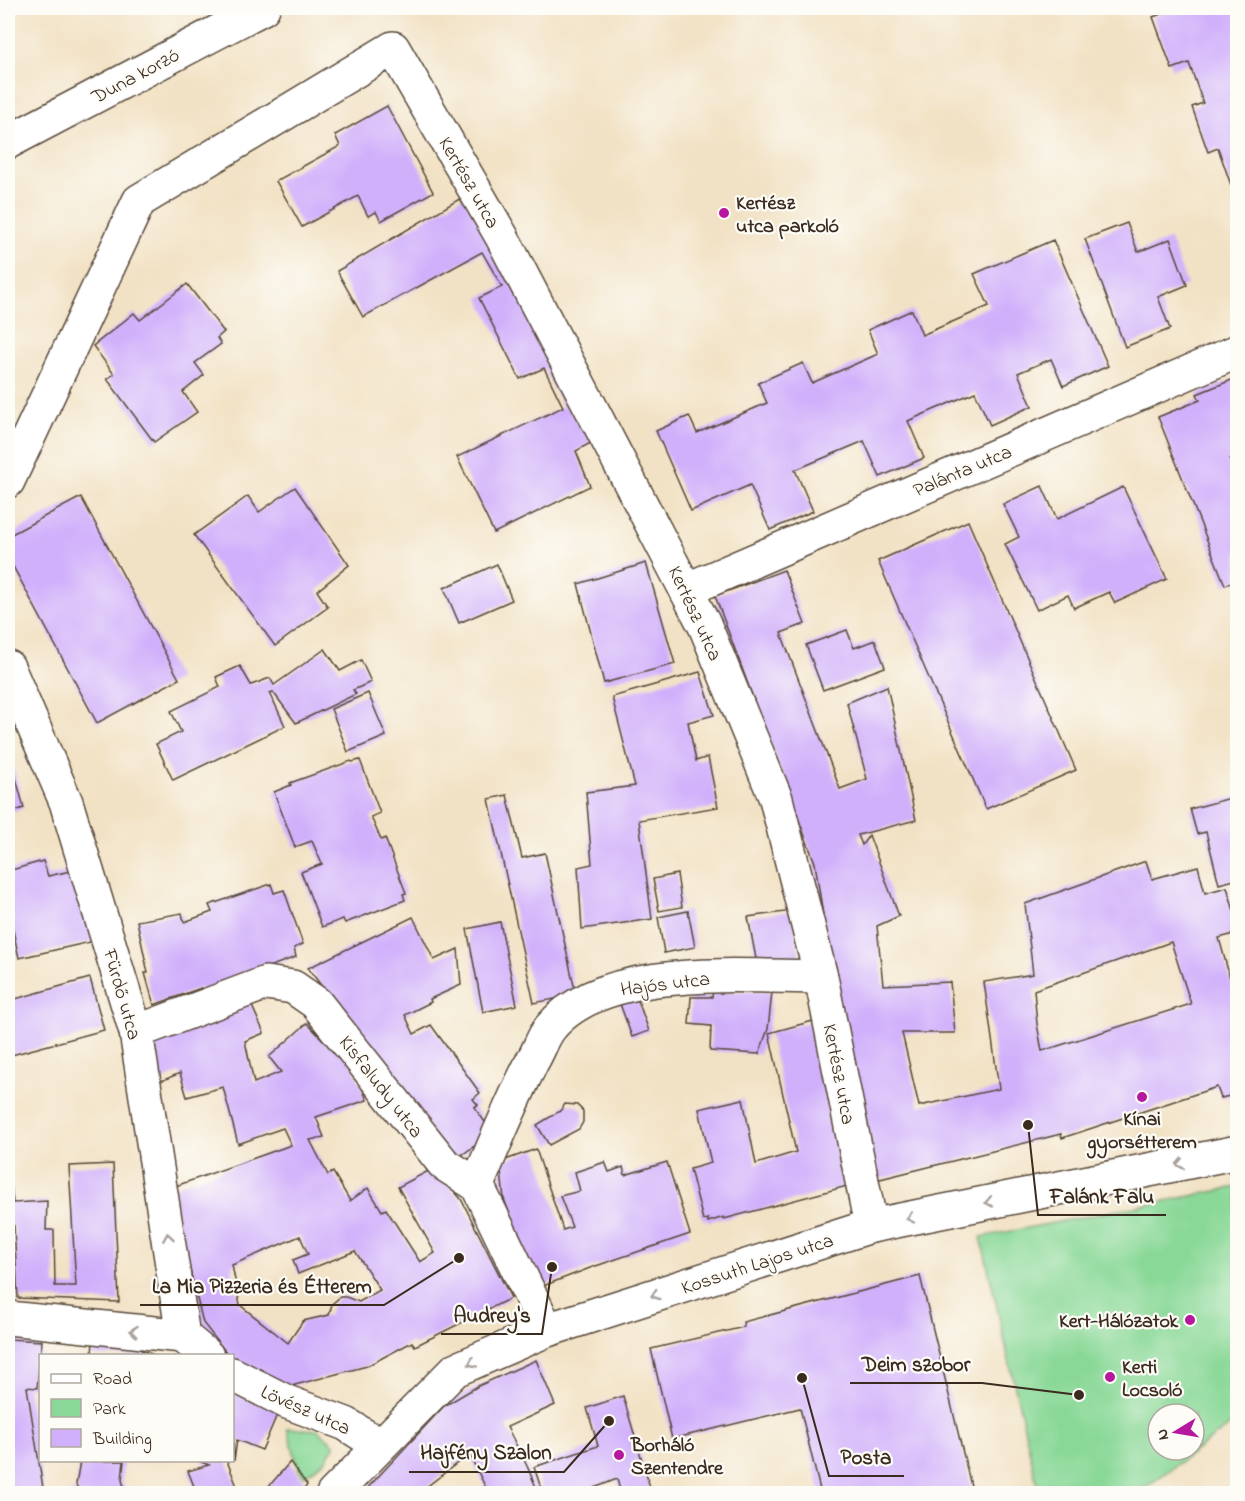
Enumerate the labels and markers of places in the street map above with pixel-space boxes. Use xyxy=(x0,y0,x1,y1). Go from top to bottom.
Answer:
place label: Kertész utca parkoló xyxy=(736,190,839,242)
marker: Kertész utca parkoló xyxy=(717,206,731,220)
marker: Kínai gyorsétterem xyxy=(1135,1090,1149,1104)
place label: Kínai gyorsétterem xyxy=(1086,1106,1197,1159)
callout: Falánk Falu xyxy=(1038,1176,1166,1215)
callout: La Mia Pizzeria és Étterem xyxy=(140,1266,384,1305)
callout: Audrey's xyxy=(441,1295,542,1334)
place label: Kert-Hálózatok xyxy=(1059,1308,1179,1337)
marker: Kert-Hálózatok xyxy=(1183,1313,1197,1327)
callout: Deim szobor xyxy=(850,1344,982,1383)
place label: Kerti Locsoló xyxy=(1122,1354,1182,1406)
marker: Kerti Locsoló xyxy=(1103,1370,1117,1384)
place label: Borháló Szentendre xyxy=(630,1432,724,1484)
callout: Hajfény Szalon xyxy=(409,1433,564,1472)
callout: Posta xyxy=(829,1437,904,1476)
marker: Borháló Szentendre xyxy=(612,1448,626,1462)

